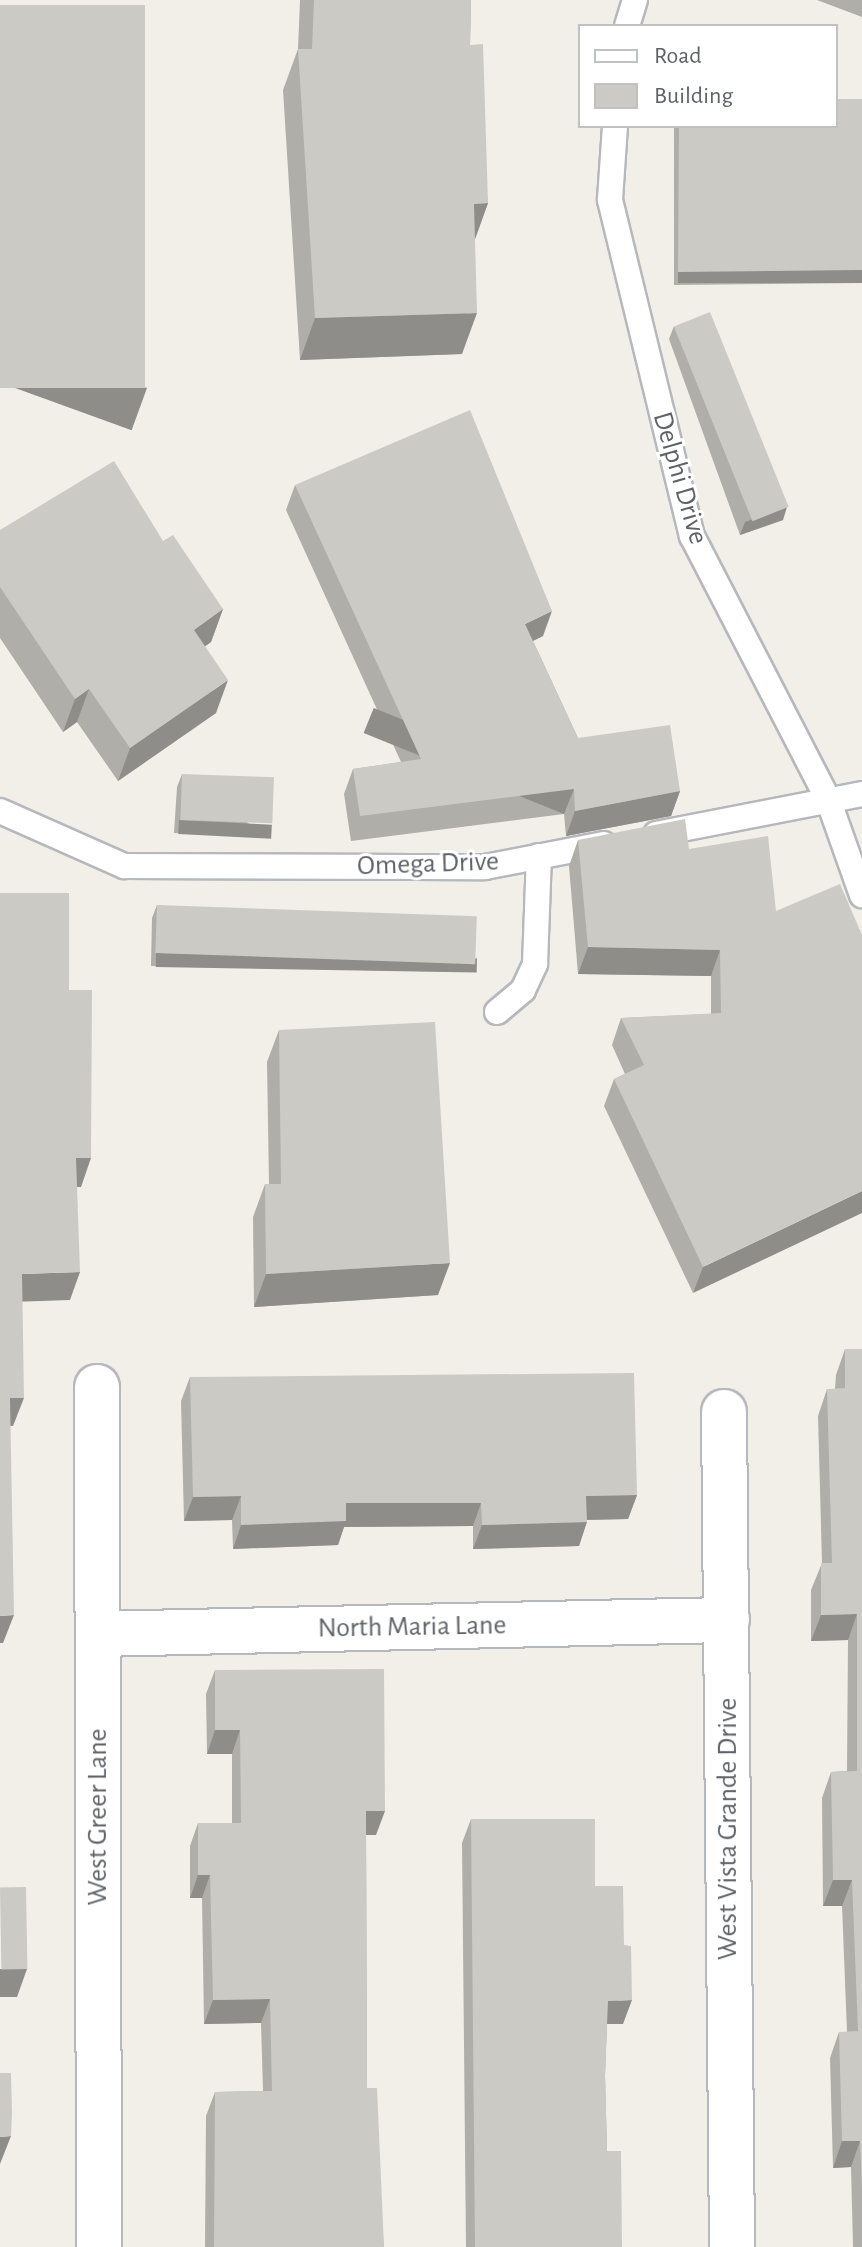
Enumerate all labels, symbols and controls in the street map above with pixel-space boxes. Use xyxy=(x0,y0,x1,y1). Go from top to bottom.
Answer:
legend xyxy=(578,24,838,128)
text: Road xyxy=(654,44,702,68)
text: Building xyxy=(654,84,733,108)
street label: Delphi Drive xyxy=(645,408,715,548)
street label: Omega Drive xyxy=(357,845,499,883)
street label: North Maria Lane xyxy=(317,1609,507,1645)
street label: West Vista Grande Drive xyxy=(711,1698,745,1960)
street label: West Greer Lane xyxy=(81,1729,115,1905)

